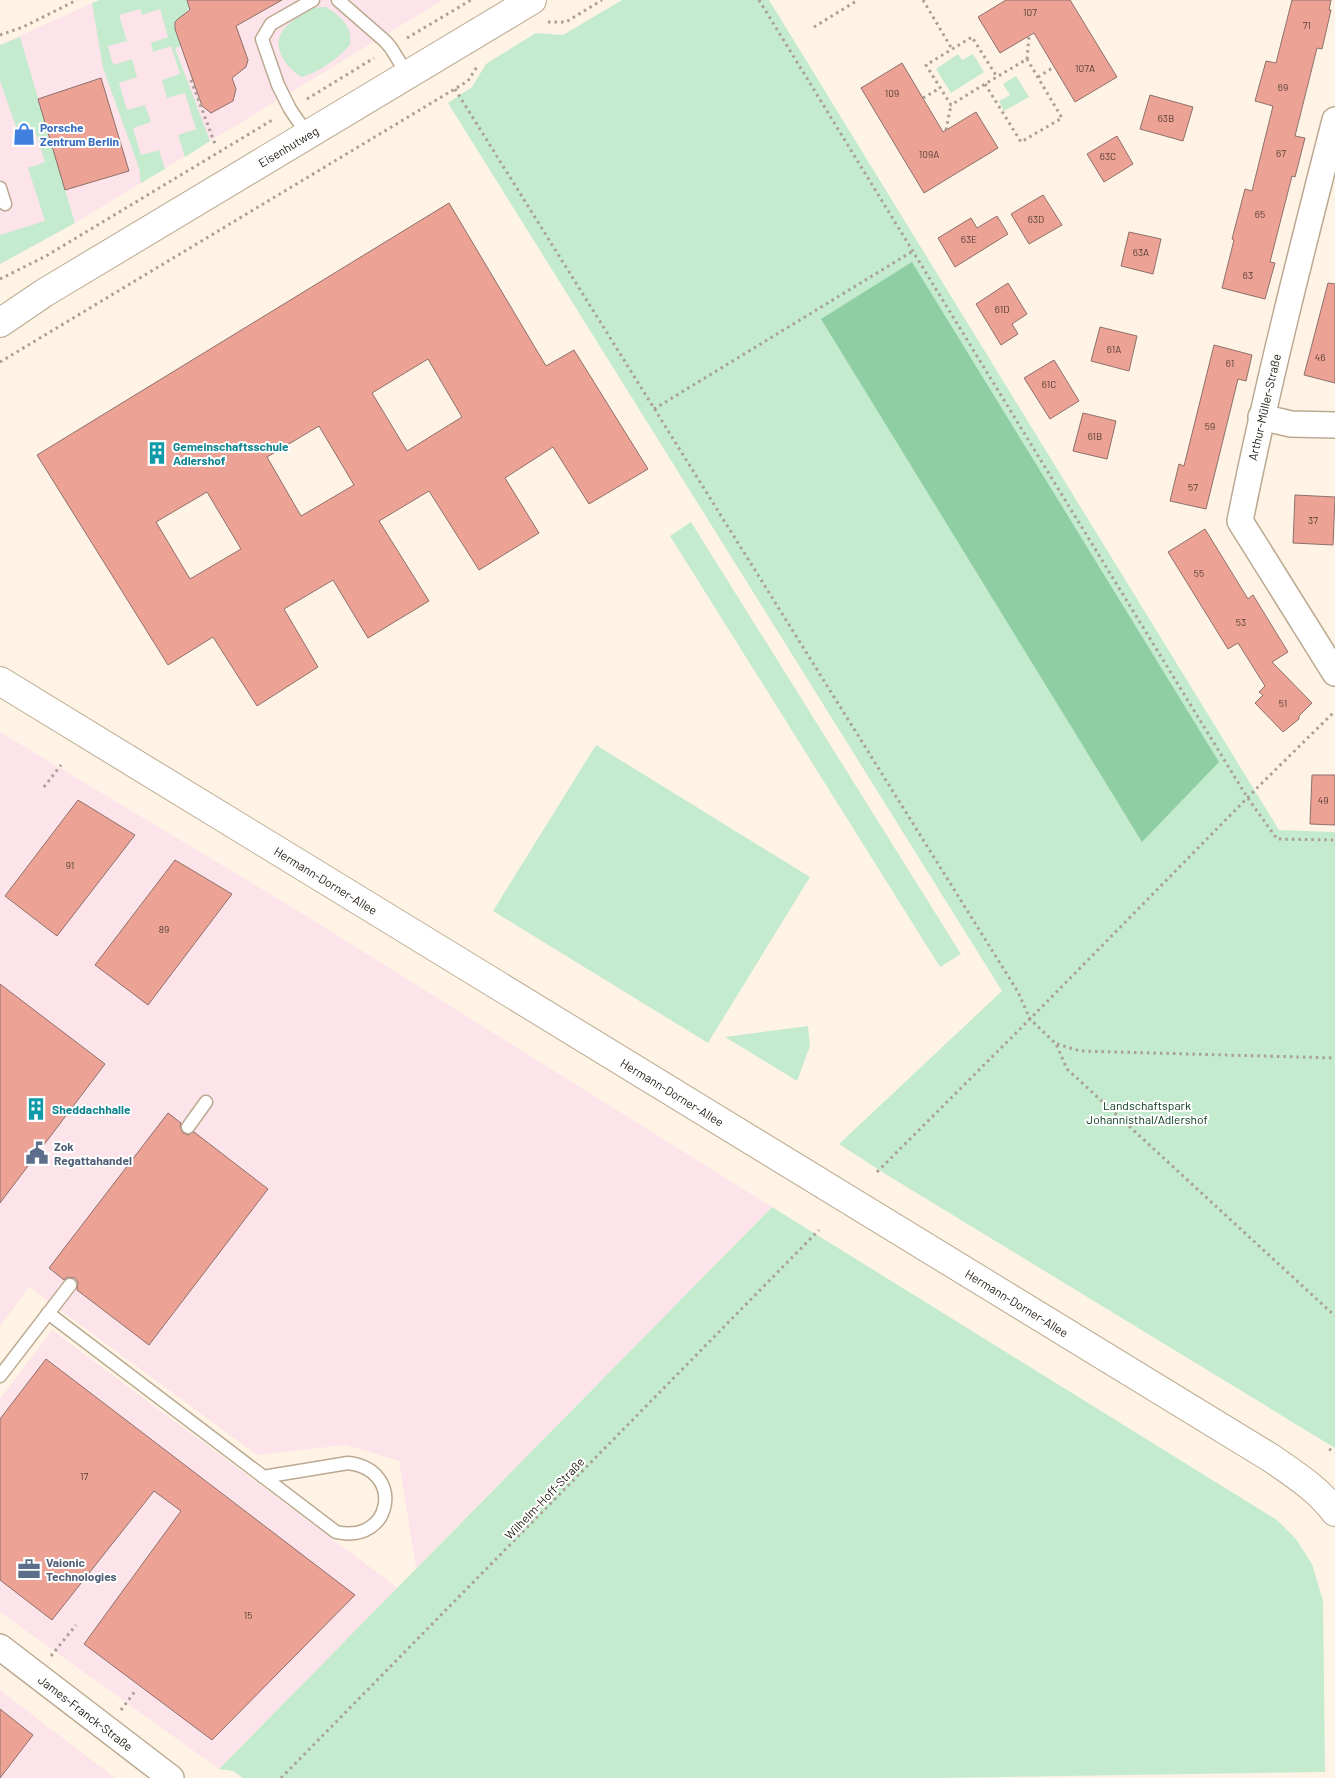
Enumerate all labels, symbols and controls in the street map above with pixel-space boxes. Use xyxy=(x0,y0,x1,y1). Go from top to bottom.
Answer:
house number: 107 xyxy=(1023,6,1037,18)
house number: 71 xyxy=(1303,19,1311,31)
house number: 107A xyxy=(1075,62,1095,74)
house number: 69 xyxy=(1278,81,1288,93)
house number: 109 xyxy=(885,87,899,99)
house number: 63B xyxy=(1158,112,1174,124)
place label: Porsche Zentrum Berlin xyxy=(40,120,119,148)
shop icon: Porsche Zentrum Berlin xyxy=(11,121,37,147)
street label: Eisenhutweg xyxy=(256,123,321,170)
house number: 67 xyxy=(1276,147,1286,159)
house number: 109A xyxy=(919,148,939,160)
house number: 63C xyxy=(1100,150,1116,162)
house number: 65 xyxy=(1255,208,1265,220)
house number: 63D xyxy=(1028,213,1044,225)
house number: 63E xyxy=(961,233,977,245)
house number: 63A xyxy=(1133,246,1149,258)
house number: 63 xyxy=(1243,269,1253,281)
house number: 61D xyxy=(995,303,1009,315)
house number: 61A xyxy=(1107,343,1121,355)
house number: 46 xyxy=(1315,351,1325,363)
street label: Arthur-Müller-Straße xyxy=(1245,352,1283,462)
house number: 61 xyxy=(1226,357,1234,369)
house number: 61C xyxy=(1042,378,1056,390)
house number: 59 xyxy=(1205,420,1215,432)
house number: 61B xyxy=(1088,430,1102,442)
place label: Gemeinschaftsschule Adlershof xyxy=(173,439,289,467)
building icon: Gemeinschaftsschule Adlershof xyxy=(144,440,170,466)
house number: 57 xyxy=(1188,481,1198,493)
house number: 37 xyxy=(1308,514,1318,526)
house number: 55 xyxy=(1194,567,1204,579)
house number: 53 xyxy=(1236,616,1246,628)
house number: 51 xyxy=(1279,697,1287,709)
house number: 49 xyxy=(1318,794,1328,806)
street label: Hermann-Dorner-Allee xyxy=(272,843,380,917)
house number: 91 xyxy=(66,859,74,871)
house number: 89 xyxy=(159,923,169,935)
street label: Hermann-Dorner-Allee xyxy=(618,1055,726,1129)
building icon: Sheddachhalle xyxy=(23,1096,49,1122)
park label: Landschaftspark Johannisthal/Adlershof xyxy=(1086,1098,1208,1126)
place label: Sheddachhalle xyxy=(52,1102,131,1116)
place label: Zok Regattahandel xyxy=(54,1139,132,1167)
public building icon: Zok Regattahandel xyxy=(24,1140,50,1166)
street label: Hermann-Dorner-Allee xyxy=(963,1266,1071,1340)
street label: Wilhelm-Hoff-Straße xyxy=(501,1454,587,1542)
house number: 17 xyxy=(80,1470,88,1482)
place label: Vaionic Technologies xyxy=(46,1555,117,1583)
office icon: Vaionic Technologies xyxy=(16,1556,42,1582)
house number: 15 xyxy=(244,1609,252,1621)
street label: James-Franck-Straße xyxy=(36,1672,136,1753)

